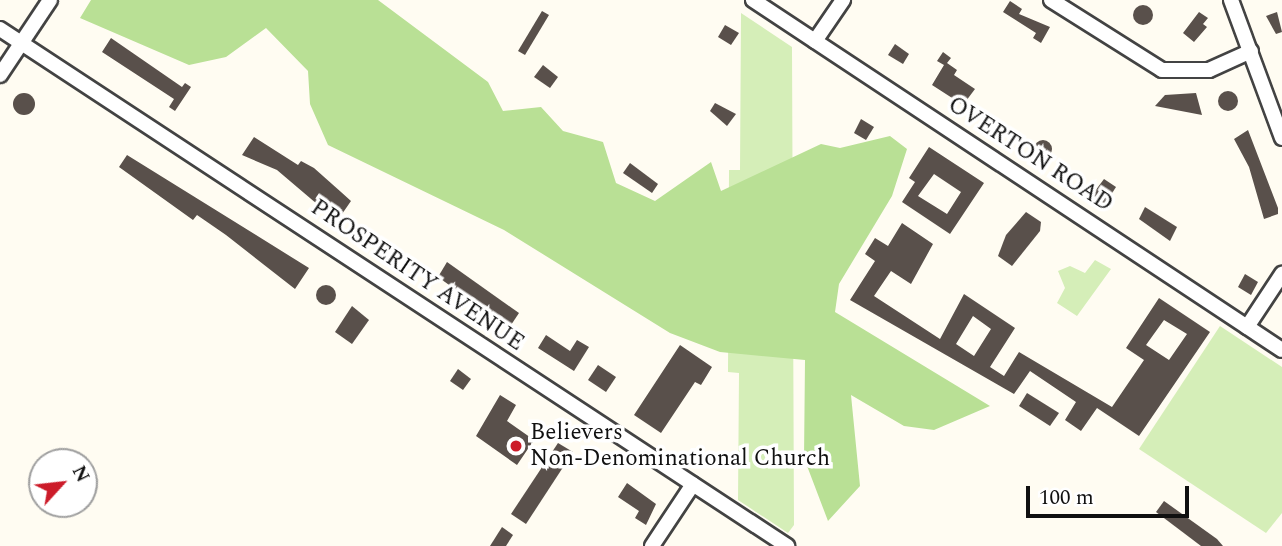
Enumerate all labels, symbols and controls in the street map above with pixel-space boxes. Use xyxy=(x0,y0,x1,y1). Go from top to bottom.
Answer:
street label: OVERTON ROAD xyxy=(942,91,1118,219)
street label: PROSPERITY AVENUE xyxy=(305,194,529,358)
place label: Believers Non-Denominational Church xyxy=(530,419,830,473)
marker: Believers Non-Denominational Church xyxy=(508,438,524,454)
north arrow xyxy=(28,448,98,518)
text: N xyxy=(64,461,97,488)
scale bar xyxy=(1030,472,1193,516)
text: 100 m xyxy=(1039,482,1094,514)

